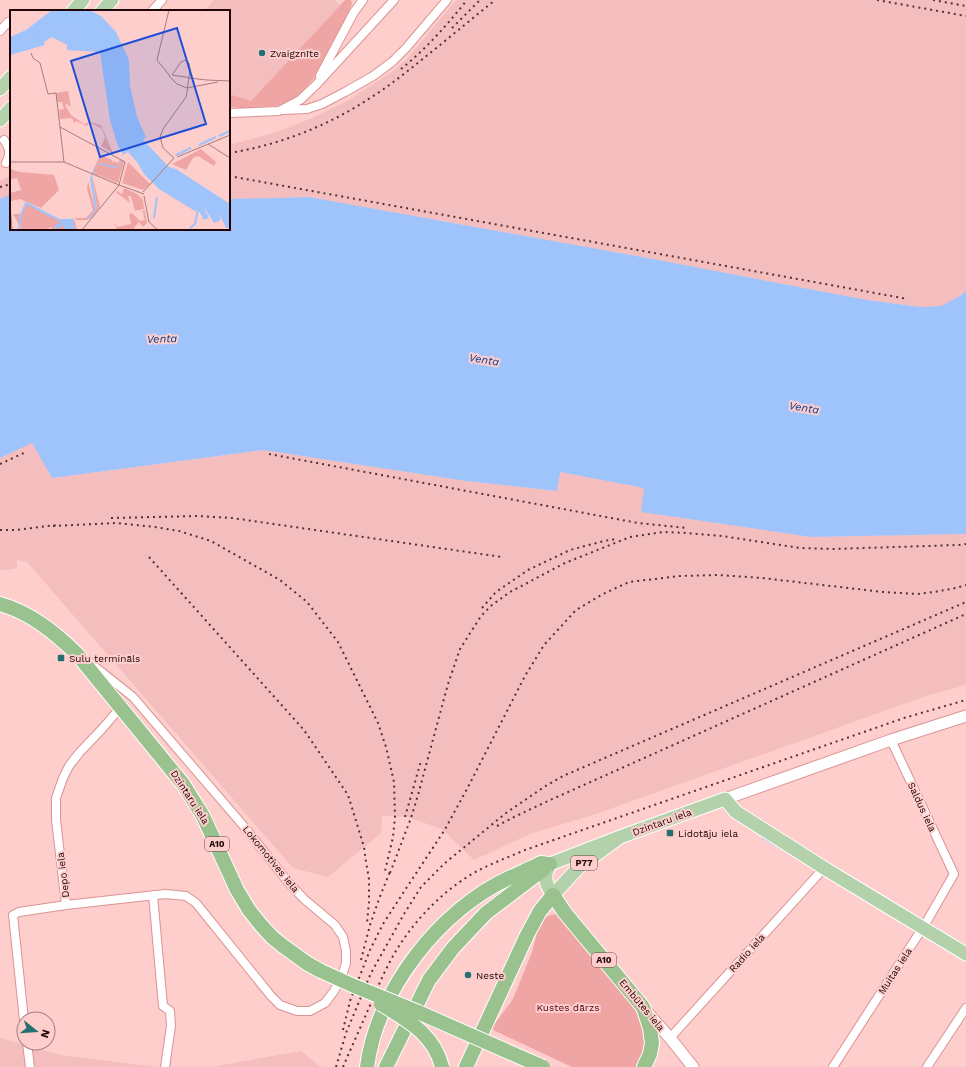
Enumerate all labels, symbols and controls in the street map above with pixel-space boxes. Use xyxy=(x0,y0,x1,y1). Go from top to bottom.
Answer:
inset map xyxy=(10,10,230,230)
marker: Zvaigznīte xyxy=(257,48,267,58)
place label: Zvaigznīte xyxy=(270,48,319,59)
water label: Venta xyxy=(147,332,178,346)
water label: Venta xyxy=(468,351,500,369)
water label: Venta xyxy=(788,399,820,417)
marker: Sulu termināls xyxy=(56,653,66,663)
place label: Sulu termināls xyxy=(69,653,140,664)
street label: Dzintaru iela xyxy=(169,768,212,826)
street label: Saldus iela xyxy=(906,781,938,834)
street label: Dzintaru iela xyxy=(631,806,693,838)
street label: Lokomotīves iela xyxy=(241,824,301,895)
marker: Lidotāju iela xyxy=(665,828,675,838)
place label: Lidotāju iela xyxy=(678,828,738,839)
road number: A10 xyxy=(205,837,229,851)
street label: Depo iela xyxy=(55,851,71,898)
road number: P77 xyxy=(571,856,597,870)
street label: Radio iela xyxy=(727,931,767,974)
street label: Muitas iela xyxy=(876,946,914,996)
road number: A10 xyxy=(592,953,616,967)
marker: Neste xyxy=(463,970,473,980)
place label: Neste xyxy=(476,970,504,981)
street label: Embūtes iela xyxy=(617,977,667,1033)
park label: Kustes dārzs xyxy=(536,1002,600,1013)
north arrow xyxy=(16,1011,56,1051)
text: N xyxy=(38,1028,52,1040)

